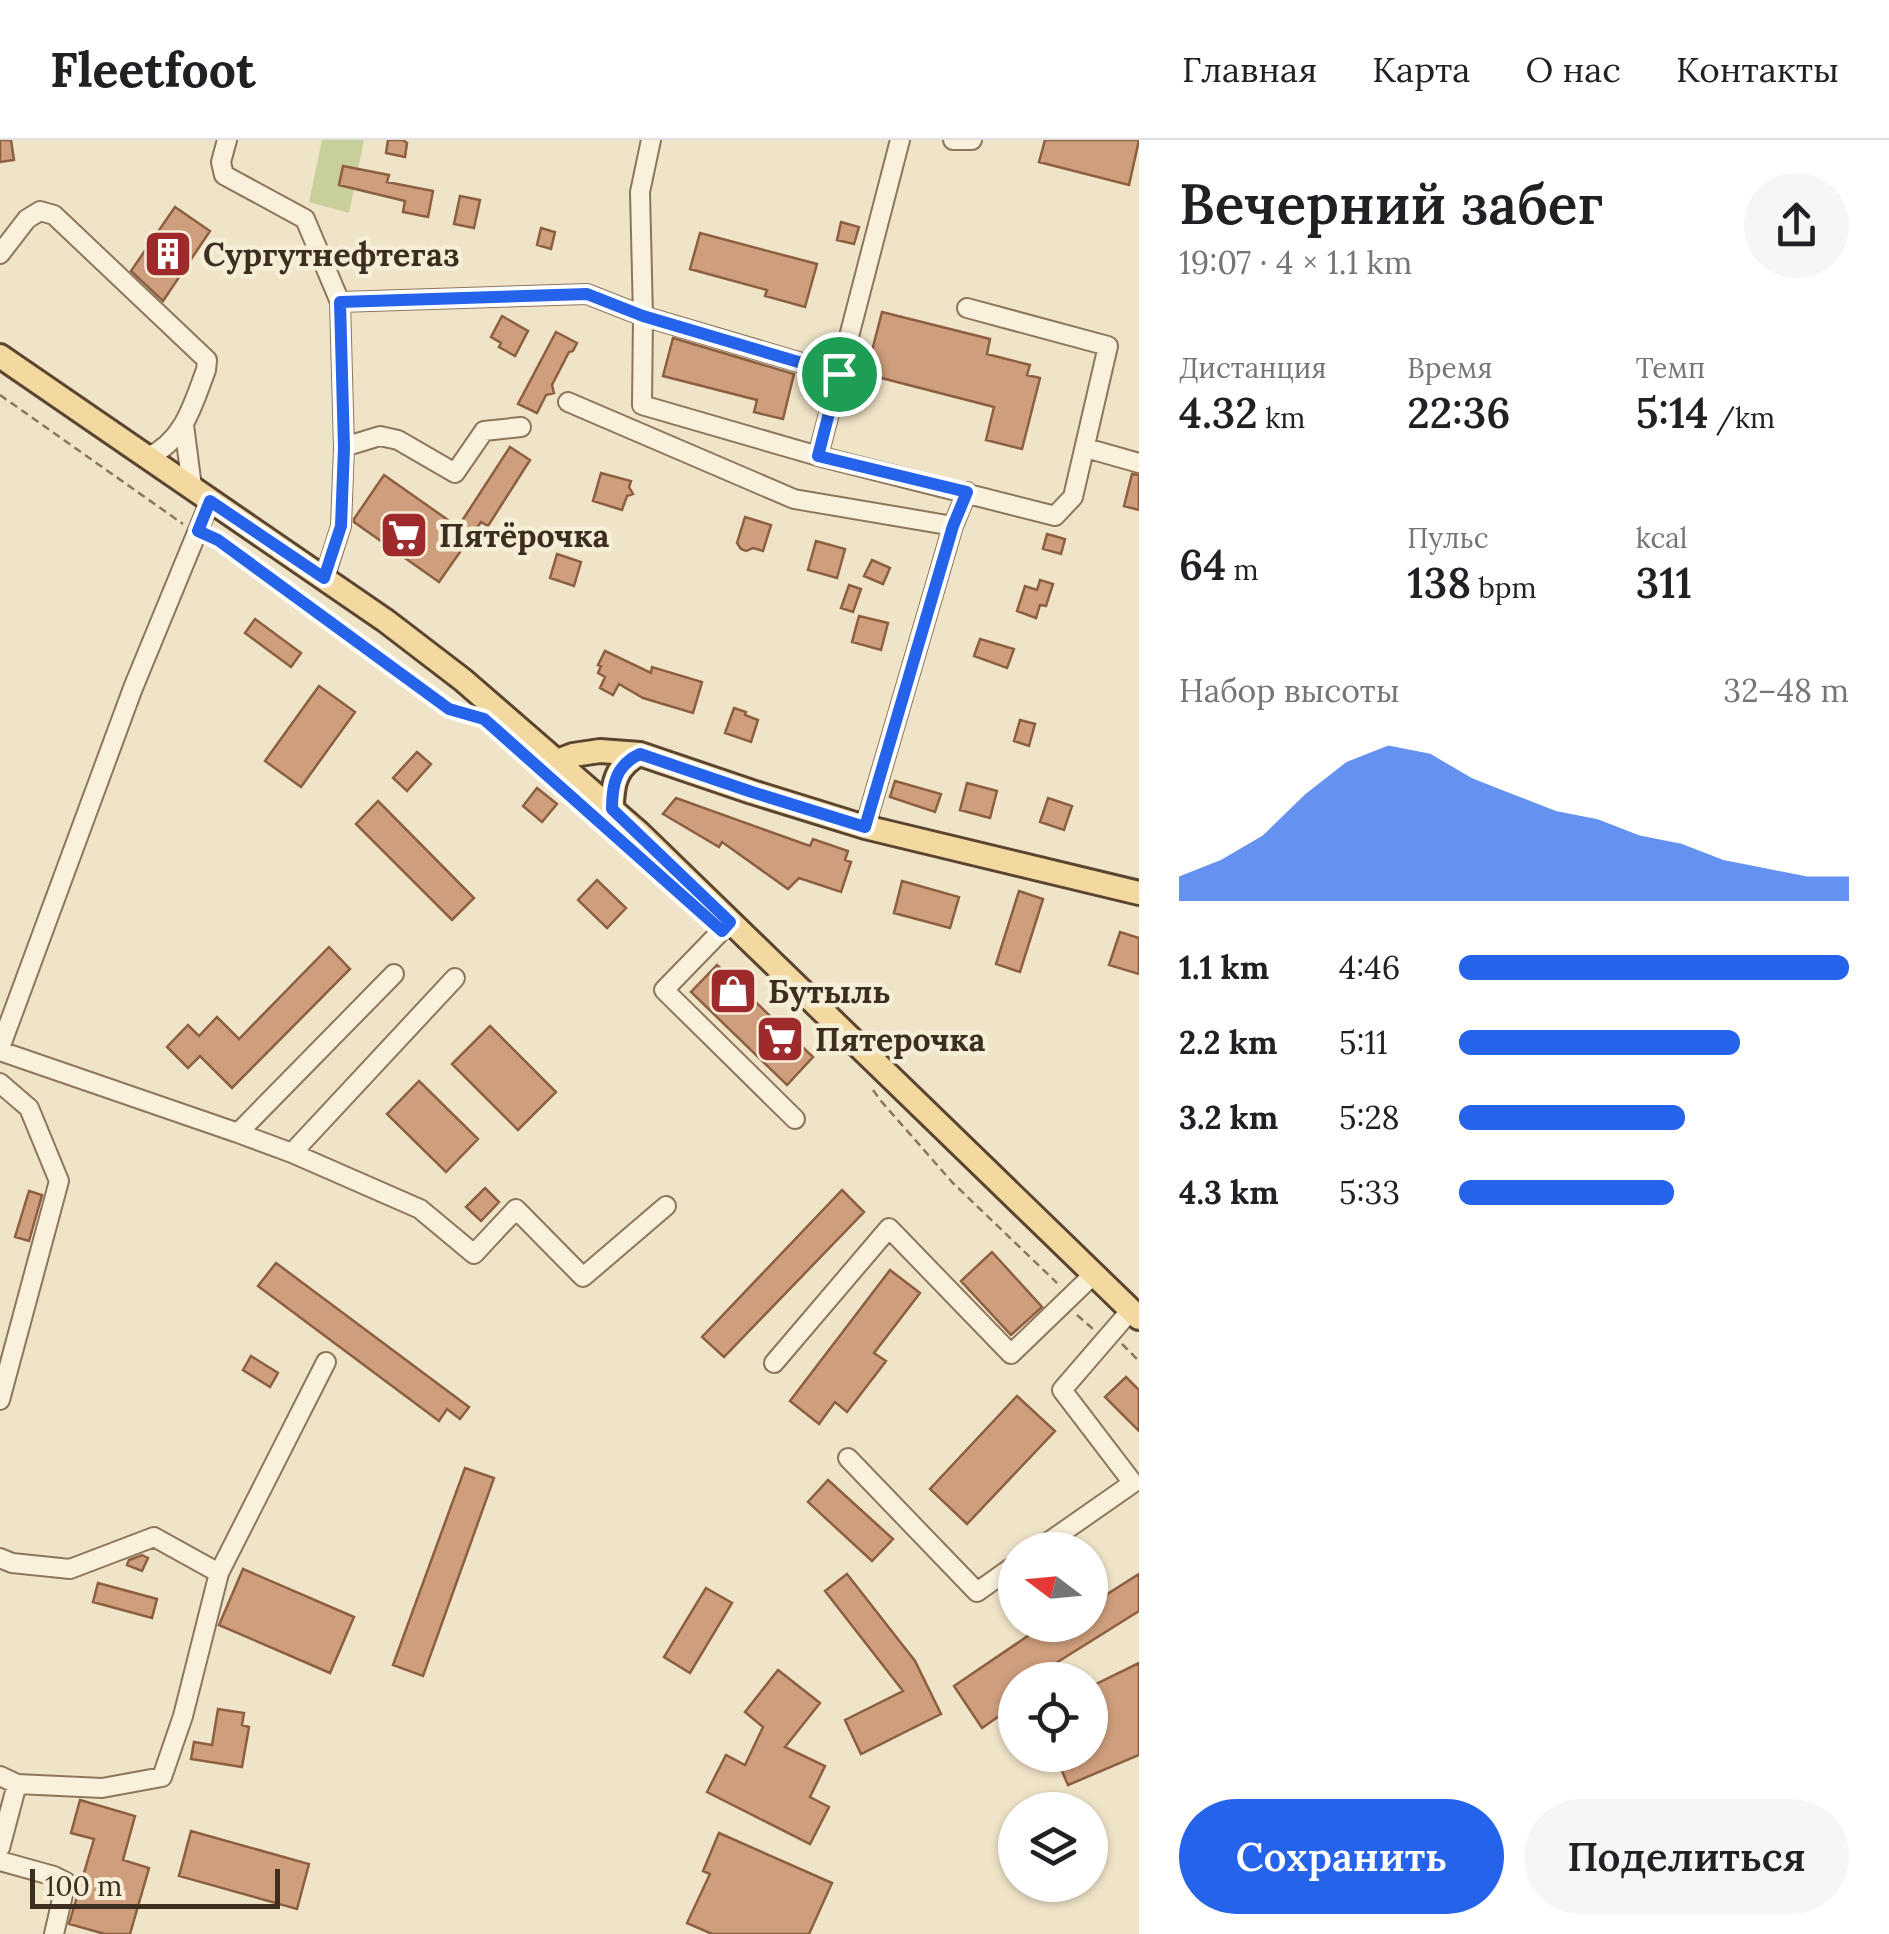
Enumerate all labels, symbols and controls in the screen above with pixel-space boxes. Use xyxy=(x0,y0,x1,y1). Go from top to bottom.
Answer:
text: Fleetfoot xyxy=(50,39,256,100)
text: Главная xyxy=(1182,47,1317,92)
text: Карта xyxy=(1372,47,1470,92)
text: О нас xyxy=(1525,47,1621,92)
text: Контакты xyxy=(1676,47,1839,92)
text: Вечерний забег xyxy=(1179,169,1604,239)
button: share xyxy=(1744,173,1849,278)
building icon: Сургутнефтегаз xyxy=(142,228,194,280)
place label: Сургутнефтегаз xyxy=(203,234,460,275)
text: 19:07 · 4 × 1.1 km xyxy=(1179,242,1412,283)
pin xyxy=(797,332,882,417)
icon: arrive xyxy=(812,347,867,402)
text: Дистанция xyxy=(1179,350,1326,386)
text: Время xyxy=(1407,350,1493,386)
text: Темп xyxy=(1636,350,1705,386)
text: 4.32 xyxy=(1179,386,1258,440)
text: 22:36 xyxy=(1407,386,1510,440)
text: 5:14 xyxy=(1636,386,1708,440)
text: km xyxy=(1258,400,1305,436)
text: /km xyxy=(1708,400,1775,436)
supermarket icon: Пятёрочка xyxy=(378,509,430,561)
place label: Пятёрочка xyxy=(439,515,610,556)
text: Пульс xyxy=(1407,520,1489,556)
text: kcal xyxy=(1636,520,1687,556)
text: 64 xyxy=(1179,538,1226,592)
text: m xyxy=(1226,552,1259,588)
text: 138 xyxy=(1407,556,1471,610)
text: 311 xyxy=(1636,556,1692,610)
text: bpm xyxy=(1471,570,1537,606)
text: Набор высоты xyxy=(1179,670,1399,711)
text: 32–48 m xyxy=(1723,670,1849,711)
text: 1.1 km xyxy=(1179,947,1269,988)
text: 4:46 xyxy=(1339,947,1400,988)
shop icon: Бутыль xyxy=(707,965,759,1017)
place label: Бутыль xyxy=(768,971,891,1012)
supermarket icon: Пятерочка xyxy=(754,1013,806,1065)
place label: Пятерочка xyxy=(815,1019,986,1060)
text: 2.2 km xyxy=(1179,1022,1277,1063)
text: 5:11 xyxy=(1339,1022,1388,1063)
text: 3.2 km xyxy=(1179,1097,1278,1138)
text: 5:28 xyxy=(1339,1097,1400,1138)
text: 4.3 km xyxy=(1179,1172,1279,1213)
text: 5:33 xyxy=(1339,1172,1400,1213)
north arrow xyxy=(998,1532,1108,1642)
map controls xyxy=(998,1532,1108,1902)
button: locate xyxy=(998,1662,1108,1772)
button: layers xyxy=(998,1792,1108,1902)
button: Сохранить xyxy=(1179,1799,1504,1914)
button: Поделиться xyxy=(1524,1799,1849,1914)
scale bar xyxy=(30,1864,280,1908)
text: 100 m xyxy=(45,1868,122,1904)

